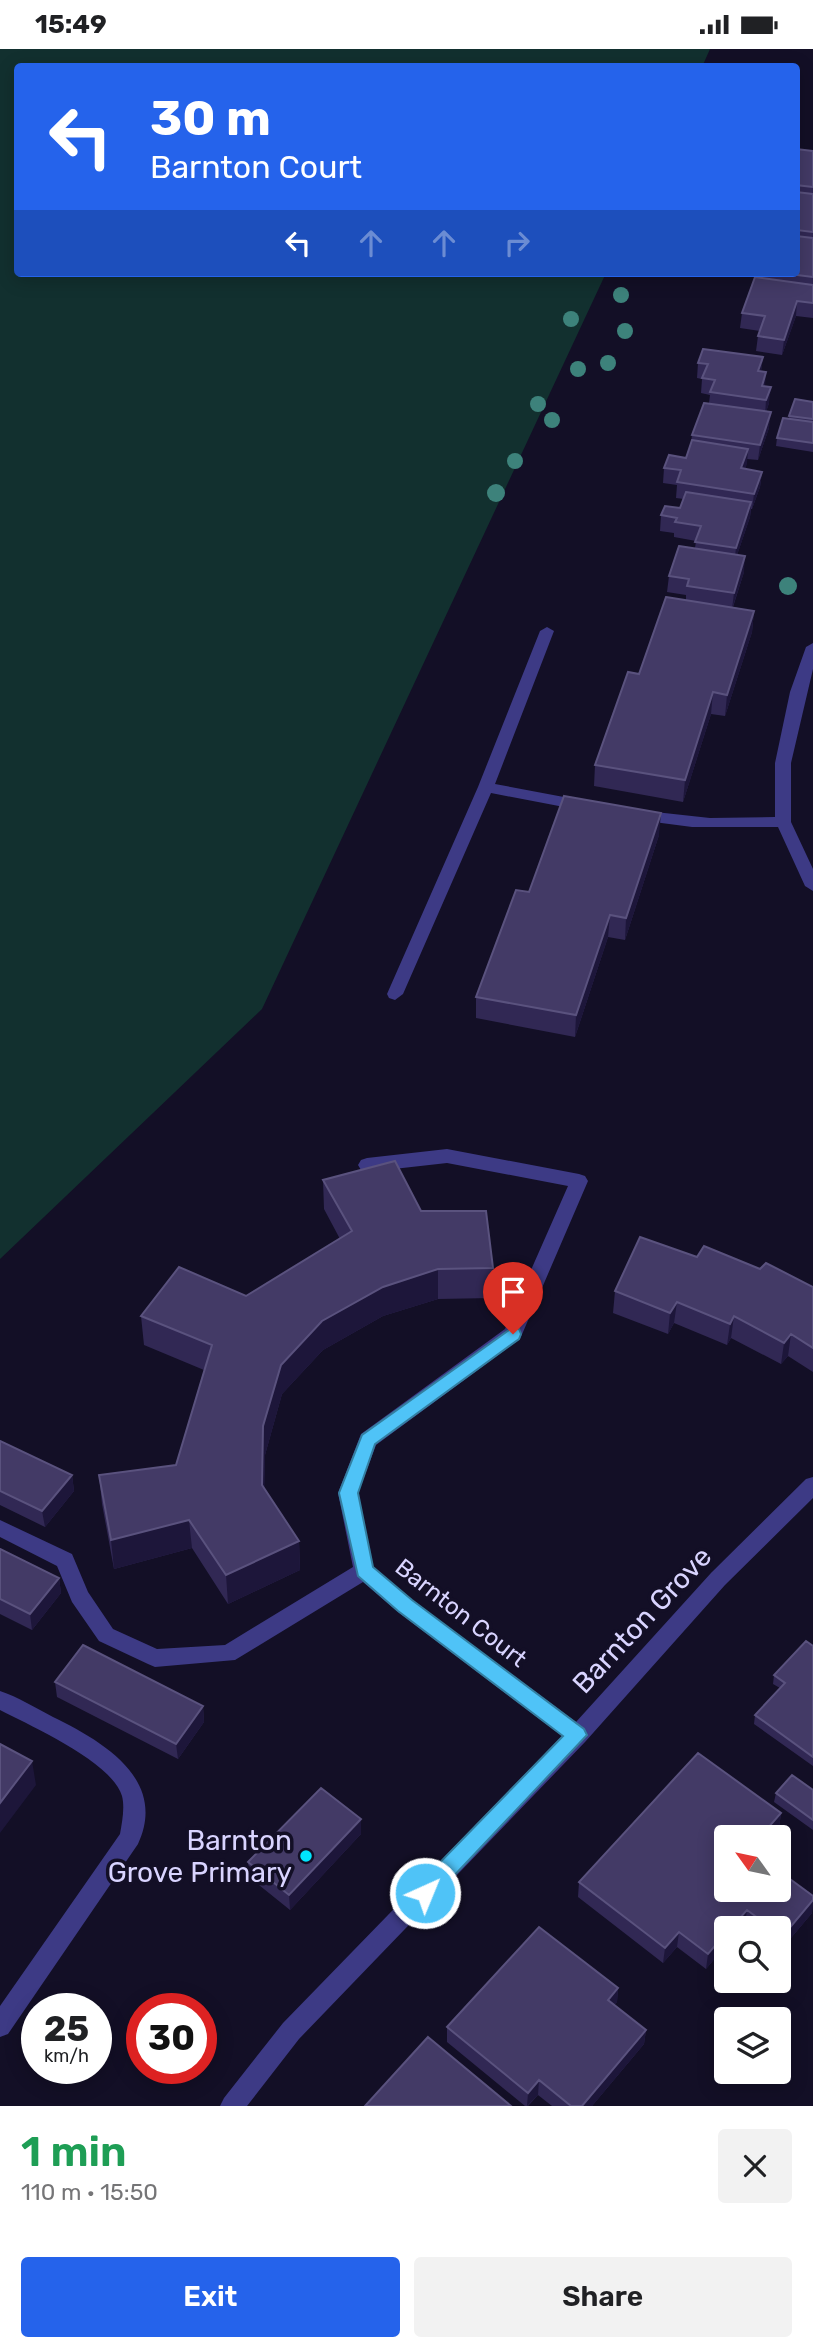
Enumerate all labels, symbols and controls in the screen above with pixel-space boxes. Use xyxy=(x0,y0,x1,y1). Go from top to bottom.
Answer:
text: 15:49 xyxy=(35,9,107,40)
text: 30 m xyxy=(150,89,271,147)
icon: left xyxy=(35,91,126,182)
text: Barnton Court xyxy=(150,148,362,186)
icon: left xyxy=(279,224,317,262)
icon: ahead xyxy=(352,224,390,262)
icon: ahead xyxy=(425,224,463,262)
icon: right xyxy=(498,224,536,262)
pin xyxy=(483,1262,543,1334)
icon: arrive xyxy=(494,1273,532,1311)
street label: Barnton Grove xyxy=(566,1540,718,1700)
street label: Barnton Court xyxy=(390,1553,532,1673)
place label: Barnton Grove Primary xyxy=(108,1824,292,1889)
north arrow xyxy=(714,1825,791,1902)
map controls xyxy=(714,1825,791,2084)
marker: Barnton Grove Primary xyxy=(298,1848,314,1864)
position arrow xyxy=(388,1856,462,1930)
button: search xyxy=(714,1916,791,1993)
speed limit sign: 30 xyxy=(126,1993,217,2084)
button: layers xyxy=(714,2007,791,2084)
text: 25 xyxy=(44,2008,89,2050)
text: km/h xyxy=(44,2045,89,2067)
text: 1 min xyxy=(21,2127,127,2177)
button: close xyxy=(718,2129,792,2203)
text: 110 m · 15:50 xyxy=(21,2178,158,2206)
button: Exit xyxy=(21,2257,400,2337)
button: Share xyxy=(414,2257,792,2337)

